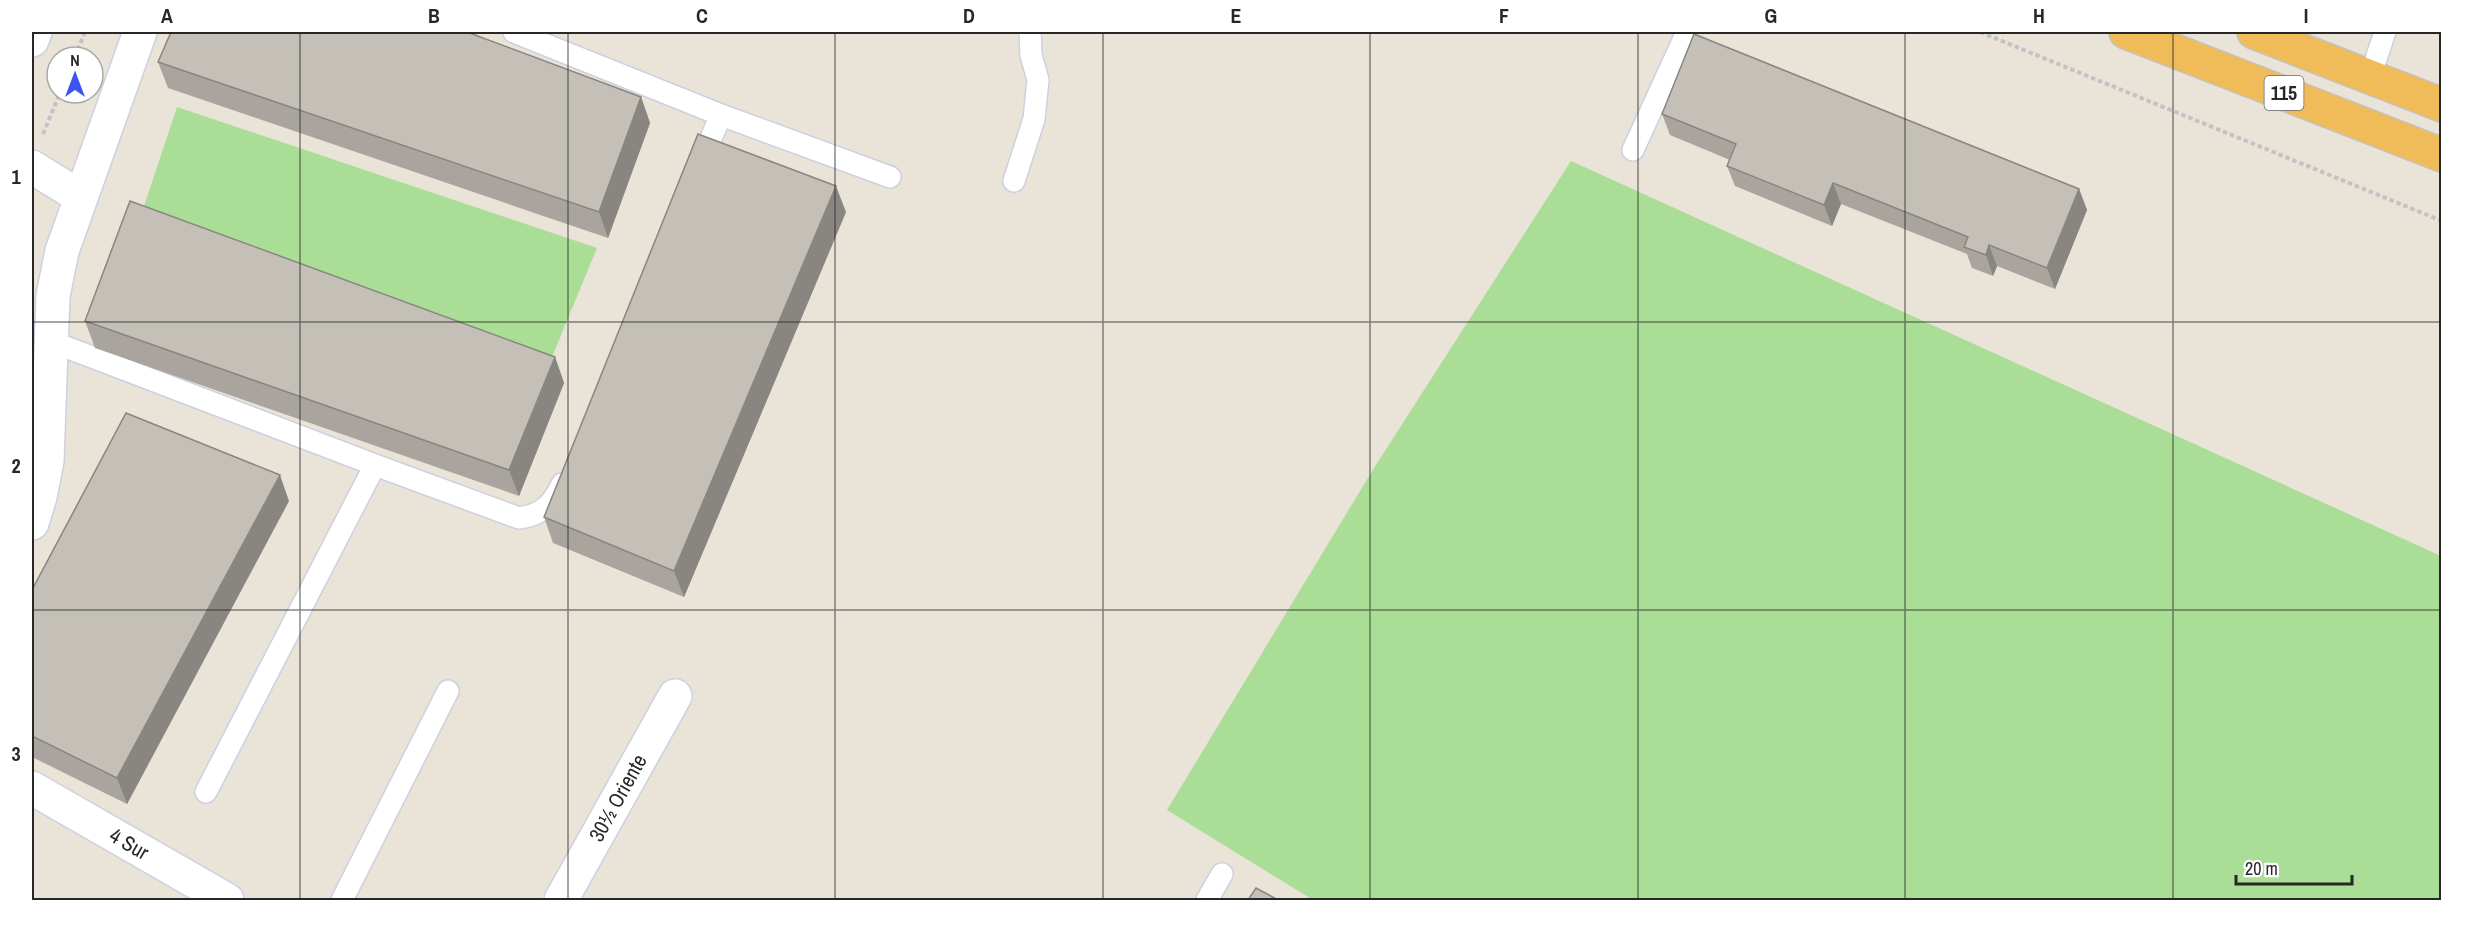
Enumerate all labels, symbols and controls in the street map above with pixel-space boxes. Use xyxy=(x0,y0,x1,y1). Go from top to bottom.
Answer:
text: A xyxy=(161,2,173,29)
text: B xyxy=(428,2,440,29)
text: C xyxy=(696,2,708,29)
text: D xyxy=(963,2,975,29)
text: E xyxy=(1231,2,1242,29)
text: F xyxy=(1499,2,1509,29)
text: G xyxy=(1765,2,1777,29)
text: H xyxy=(2033,2,2045,29)
text: I xyxy=(2304,2,2308,29)
north arrow xyxy=(45,45,105,105)
text: N xyxy=(70,49,80,71)
road number: 115 xyxy=(2264,76,2304,110)
text: 1 xyxy=(11,163,21,190)
text: 2 xyxy=(11,452,21,479)
text: 3 xyxy=(11,740,21,767)
street label: 30½ Oriente xyxy=(582,749,653,847)
street label: 4 Sur xyxy=(104,821,155,867)
scale bar xyxy=(2236,848,2352,886)
text: 20 m xyxy=(2245,856,2278,881)

